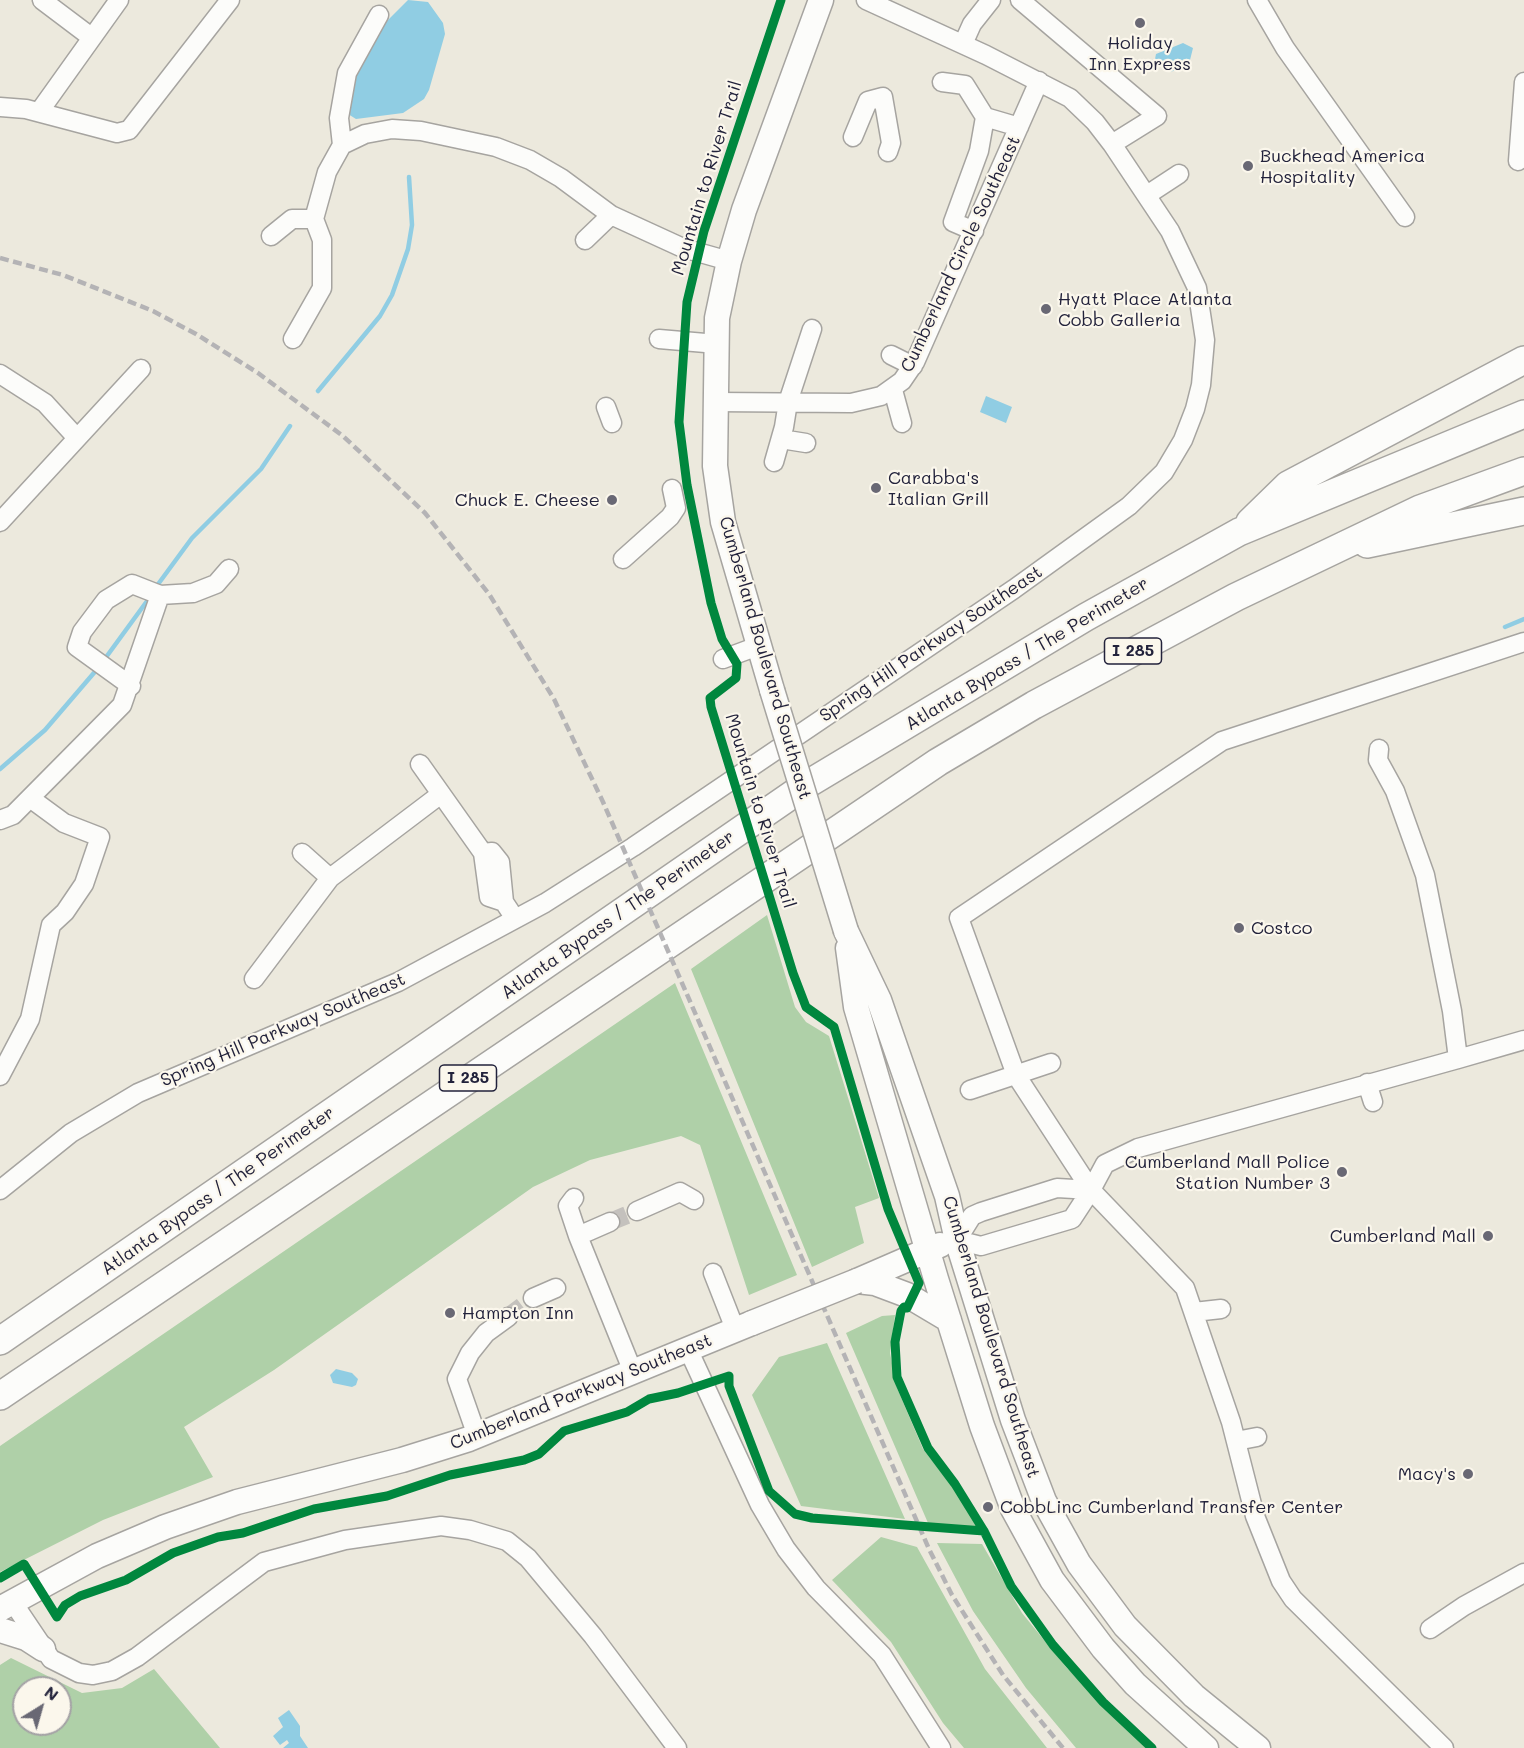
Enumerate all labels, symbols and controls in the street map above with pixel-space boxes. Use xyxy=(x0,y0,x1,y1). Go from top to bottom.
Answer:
marker: Holiday Inn Express xyxy=(1133,16,1147,30)
place label: Holiday Inn Express xyxy=(1089,32,1191,74)
street label: Mountain to River Trail xyxy=(667,78,747,278)
street label: Cumberland Circle Southeast xyxy=(897,132,1025,376)
place label: Buckhead America Hospitality xyxy=(1260,145,1425,188)
marker: Buckhead America Hospitality xyxy=(1241,159,1255,173)
place label: Hyatt Place Atlanta Cobb Galleria xyxy=(1058,288,1232,330)
marker: Hyatt Place Atlanta Cobb Galleria xyxy=(1039,302,1053,316)
place label: Carabba's Italian Grill xyxy=(888,467,989,510)
marker: Carabba's Italian Grill xyxy=(869,481,883,495)
place label: Chuck E. Cheese xyxy=(455,489,600,511)
marker: Chuck E. Cheese xyxy=(605,493,619,507)
street label: Cumberland Boulevard Southeast xyxy=(714,514,816,802)
street label: Spring Hill Parkway Southeast xyxy=(816,561,1046,727)
street label: Atlanta Bypass / The Perimeter xyxy=(902,573,1152,735)
road number: I 285 xyxy=(1104,638,1162,664)
street label: Mountain to River Trail xyxy=(720,711,800,911)
street label: Atlanta Bypass / The Perimeter xyxy=(497,826,739,1004)
place label: Costco xyxy=(1251,917,1312,939)
marker: Costco xyxy=(1232,921,1246,935)
street label: Spring Hill Parkway Southeast xyxy=(157,968,409,1092)
road number: I 285 xyxy=(440,1065,496,1091)
street label: Atlanta Bypass / The Perimeter xyxy=(97,1102,339,1280)
place label: Cumberland Mall Police Station Number 3 xyxy=(1125,1151,1330,1194)
marker: Cumberland Mall Police Station Number 3 xyxy=(1335,1165,1349,1179)
street label: Cumberland Boulevard Southeast xyxy=(938,1193,1044,1481)
place label: Cumberland Mall xyxy=(1330,1225,1476,1247)
marker: Cumberland Mall xyxy=(1481,1229,1495,1243)
place label: Hampton Inn xyxy=(462,1302,574,1324)
marker: Hampton Inn xyxy=(443,1306,457,1320)
street label: Cumberland Parkway Southeast xyxy=(447,1329,715,1455)
place label: Macy's xyxy=(1398,1463,1456,1485)
marker: Macy's xyxy=(1461,1467,1475,1481)
place label: CobbLinc Cumberland Transfer Center xyxy=(1000,1496,1343,1518)
marker: CobbLinc Cumberland Transfer Center xyxy=(981,1500,995,1514)
north arrow xyxy=(12,1676,72,1736)
text: N xyxy=(41,1681,63,1705)

